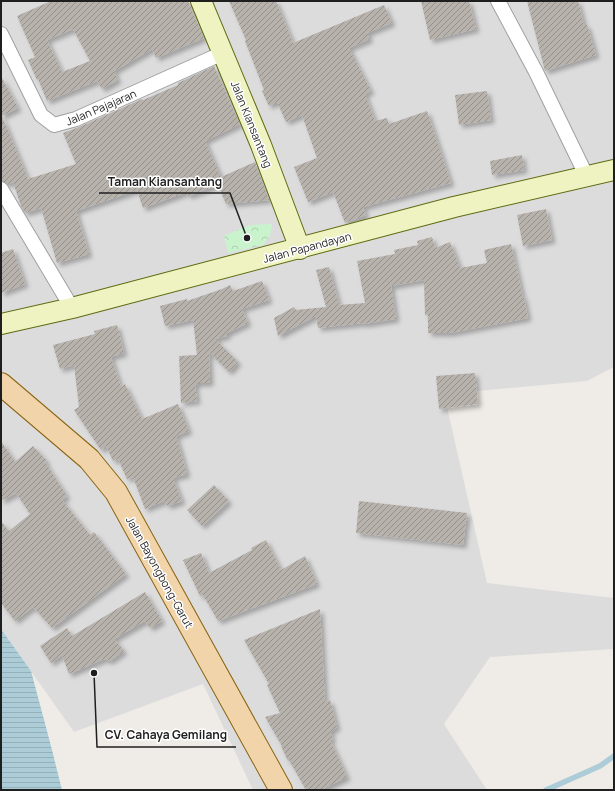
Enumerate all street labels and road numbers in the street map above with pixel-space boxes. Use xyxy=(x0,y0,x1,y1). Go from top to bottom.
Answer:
street label: Jalan Kiansantang xyxy=(228,78,276,170)
street label: Jalan Pajajaran xyxy=(63,85,139,129)
street label: Jalan Papandayan xyxy=(261,228,353,266)
street label: Jalan Bayongbong-Garut xyxy=(123,513,197,631)

